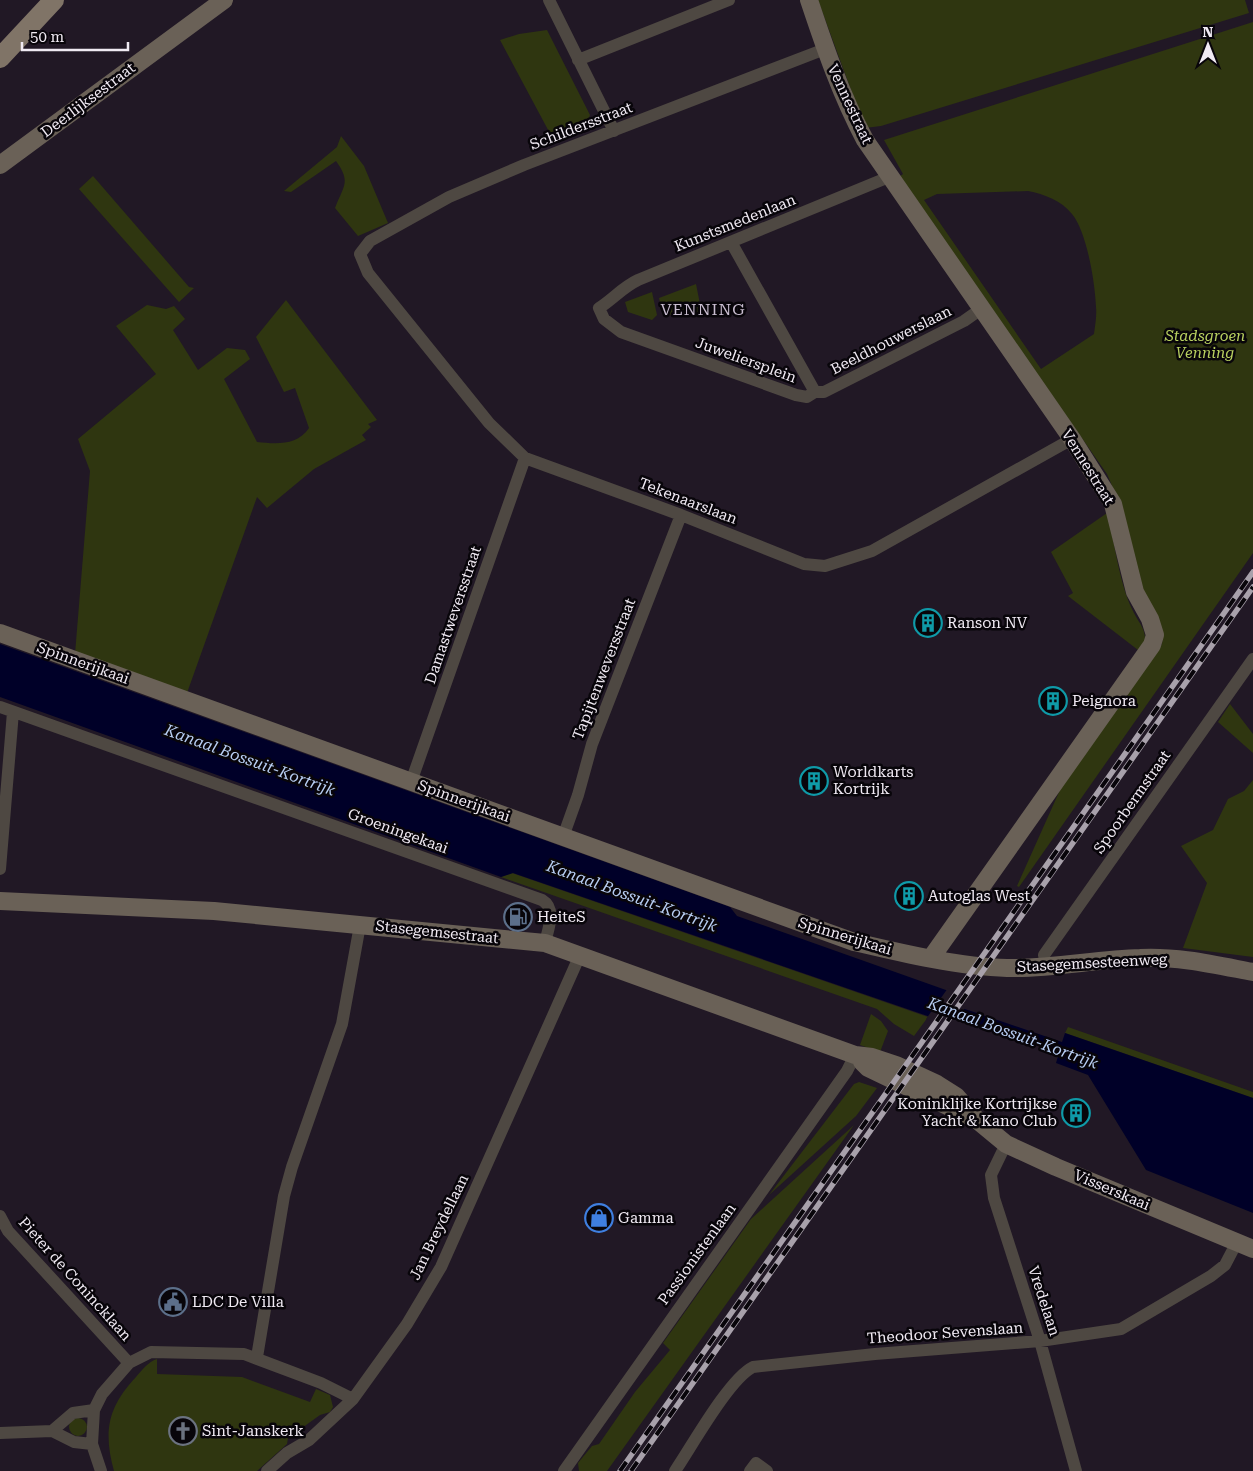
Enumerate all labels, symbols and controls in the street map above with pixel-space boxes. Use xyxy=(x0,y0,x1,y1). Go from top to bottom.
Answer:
scale bar xyxy=(22,20,129,52)
north arrow xyxy=(1183,20,1233,70)
text: N xyxy=(1203,24,1214,40)
text: 50 m xyxy=(30,28,65,46)
street label: Deerlijksestraat xyxy=(37,59,139,141)
street label: Vennestraat xyxy=(824,61,876,147)
street label: Schildersstraat xyxy=(527,98,635,154)
street label: Kunstsmedenlaan xyxy=(672,190,799,256)
district label: VENNING xyxy=(660,300,746,319)
street label: Beeldhouwerslaan xyxy=(828,302,955,378)
park label: Stadsgroen Venning xyxy=(1164,327,1245,362)
street label: Juweliersplein xyxy=(693,333,799,387)
street label: Vennestraat xyxy=(1058,426,1119,508)
street label: Tekenaarslaan xyxy=(636,474,740,528)
street label: Damastweversstraat xyxy=(421,543,485,686)
street label: Tapijtenweversstraat xyxy=(569,595,639,742)
building icon: Ranson NV xyxy=(913,608,943,638)
place label: Ranson NV xyxy=(947,614,1028,632)
street label: Spinnerijkaai xyxy=(34,638,132,688)
building icon: Peignora xyxy=(1038,686,1068,716)
place label: Peignora xyxy=(1072,692,1136,710)
water label: Kanaal Bossuit-Kortrijk xyxy=(161,720,338,800)
street label: Spoorbermstraat xyxy=(1090,747,1175,857)
place label: Worldkarts Kortrijk xyxy=(833,763,913,798)
building icon: Worldkarts Kortrijk xyxy=(799,766,829,796)
street label: Spinnerijkaai xyxy=(415,776,513,826)
street label: Groeningekaai xyxy=(345,805,451,858)
water label: Kanaal Bossuit-Kortrijk xyxy=(543,856,720,936)
building icon: Autoglas West xyxy=(894,881,924,911)
place label: Autoglas West xyxy=(928,887,1030,905)
fuel station icon: HeiteS xyxy=(503,902,533,932)
place label: HeiteS xyxy=(537,908,586,926)
street label: Spinnerijkaai xyxy=(796,913,894,959)
street label: Stasegemsestraat xyxy=(375,917,500,947)
street label: Stasegemsesteenweg xyxy=(1016,950,1168,976)
water label: Kanaal Bossuit-Kortrijk xyxy=(924,993,1101,1073)
place label: Koninklijke Kortrijkse Yacht & Kano Club xyxy=(897,1095,1057,1130)
building icon: Koninklijke Kortrijkse Yacht & Kano Club xyxy=(1061,1098,1091,1128)
street label: Visserskaai xyxy=(1071,1166,1153,1214)
street label: Jan Breydellaan xyxy=(406,1171,472,1283)
street label: Passionistenlaan xyxy=(654,1200,740,1308)
shop icon: Gamma xyxy=(584,1203,614,1233)
place label: Gamma xyxy=(618,1209,674,1227)
street label: Pieter de Conincklaan xyxy=(15,1213,135,1345)
street label: Vredelaan xyxy=(1024,1264,1064,1339)
public building icon: LDC De Villa xyxy=(158,1287,188,1317)
place label: LDC De Villa xyxy=(192,1293,284,1311)
street label: Theodoor Sevenslaan xyxy=(866,1319,1024,1347)
church icon: Sint-Janskerk xyxy=(168,1416,198,1446)
place label: Sint-Janskerk xyxy=(202,1422,304,1440)

